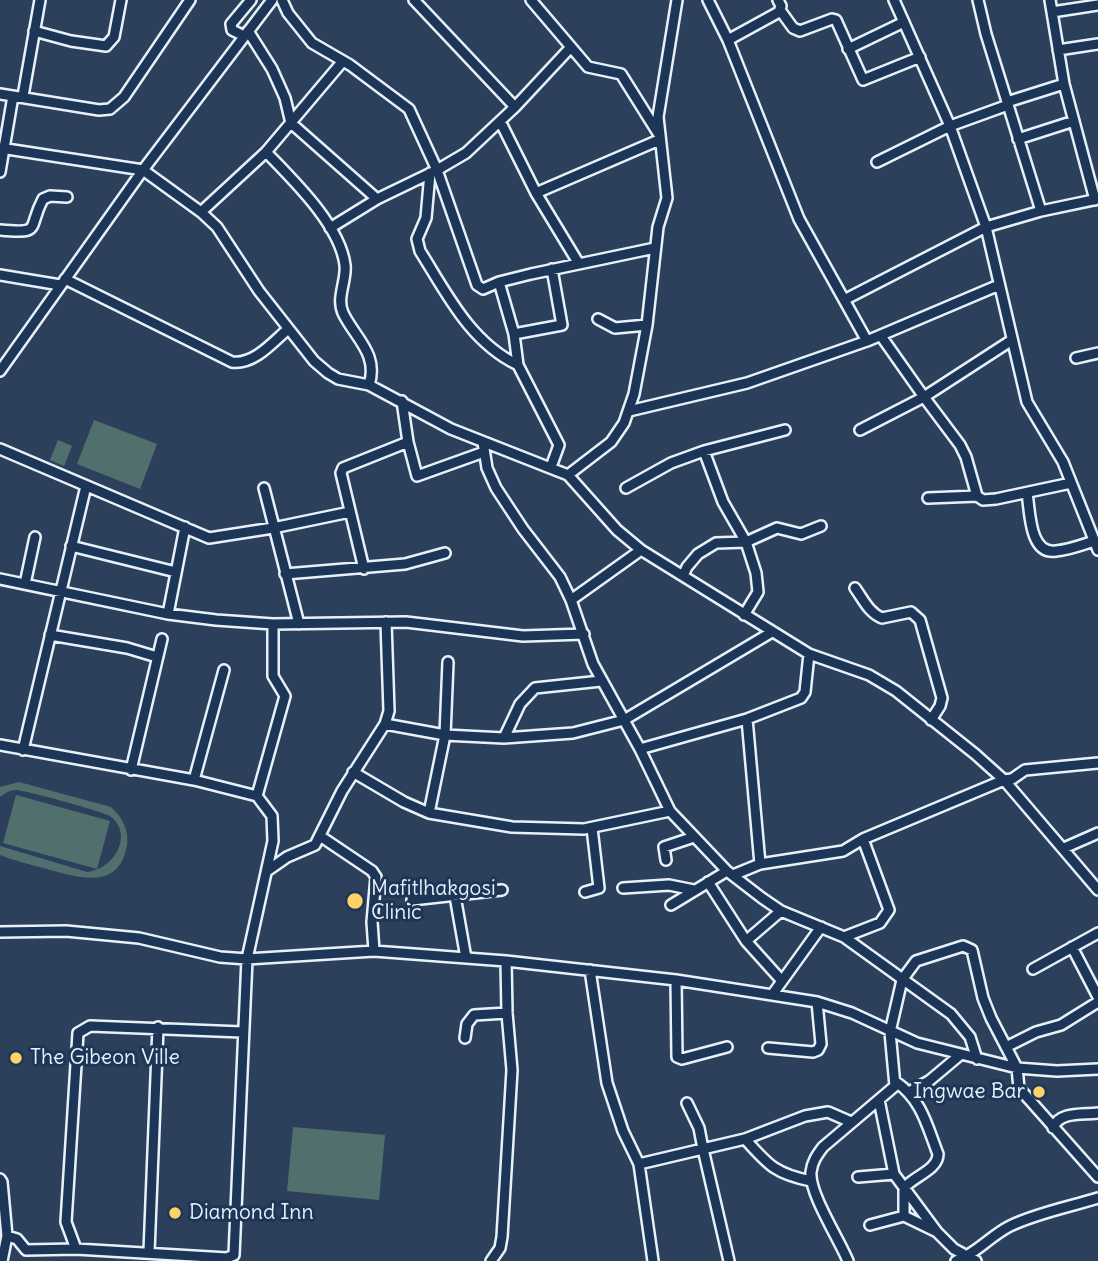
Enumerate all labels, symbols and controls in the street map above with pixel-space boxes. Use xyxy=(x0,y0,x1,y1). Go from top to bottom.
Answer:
place label: Mafitlhakgosi Clinic xyxy=(371,876,496,926)
marker: Mafitlhakgosi Clinic xyxy=(345,891,365,911)
place label: The Gibeon Ville xyxy=(30,1045,180,1071)
marker: The Gibeon Ville xyxy=(8,1050,24,1066)
place label: Ingwae Bar xyxy=(913,1079,1025,1105)
marker: Ingwae Bar xyxy=(1031,1084,1047,1100)
place label: Diamond Inn xyxy=(189,1200,314,1226)
marker: Diamond Inn xyxy=(167,1205,183,1221)

